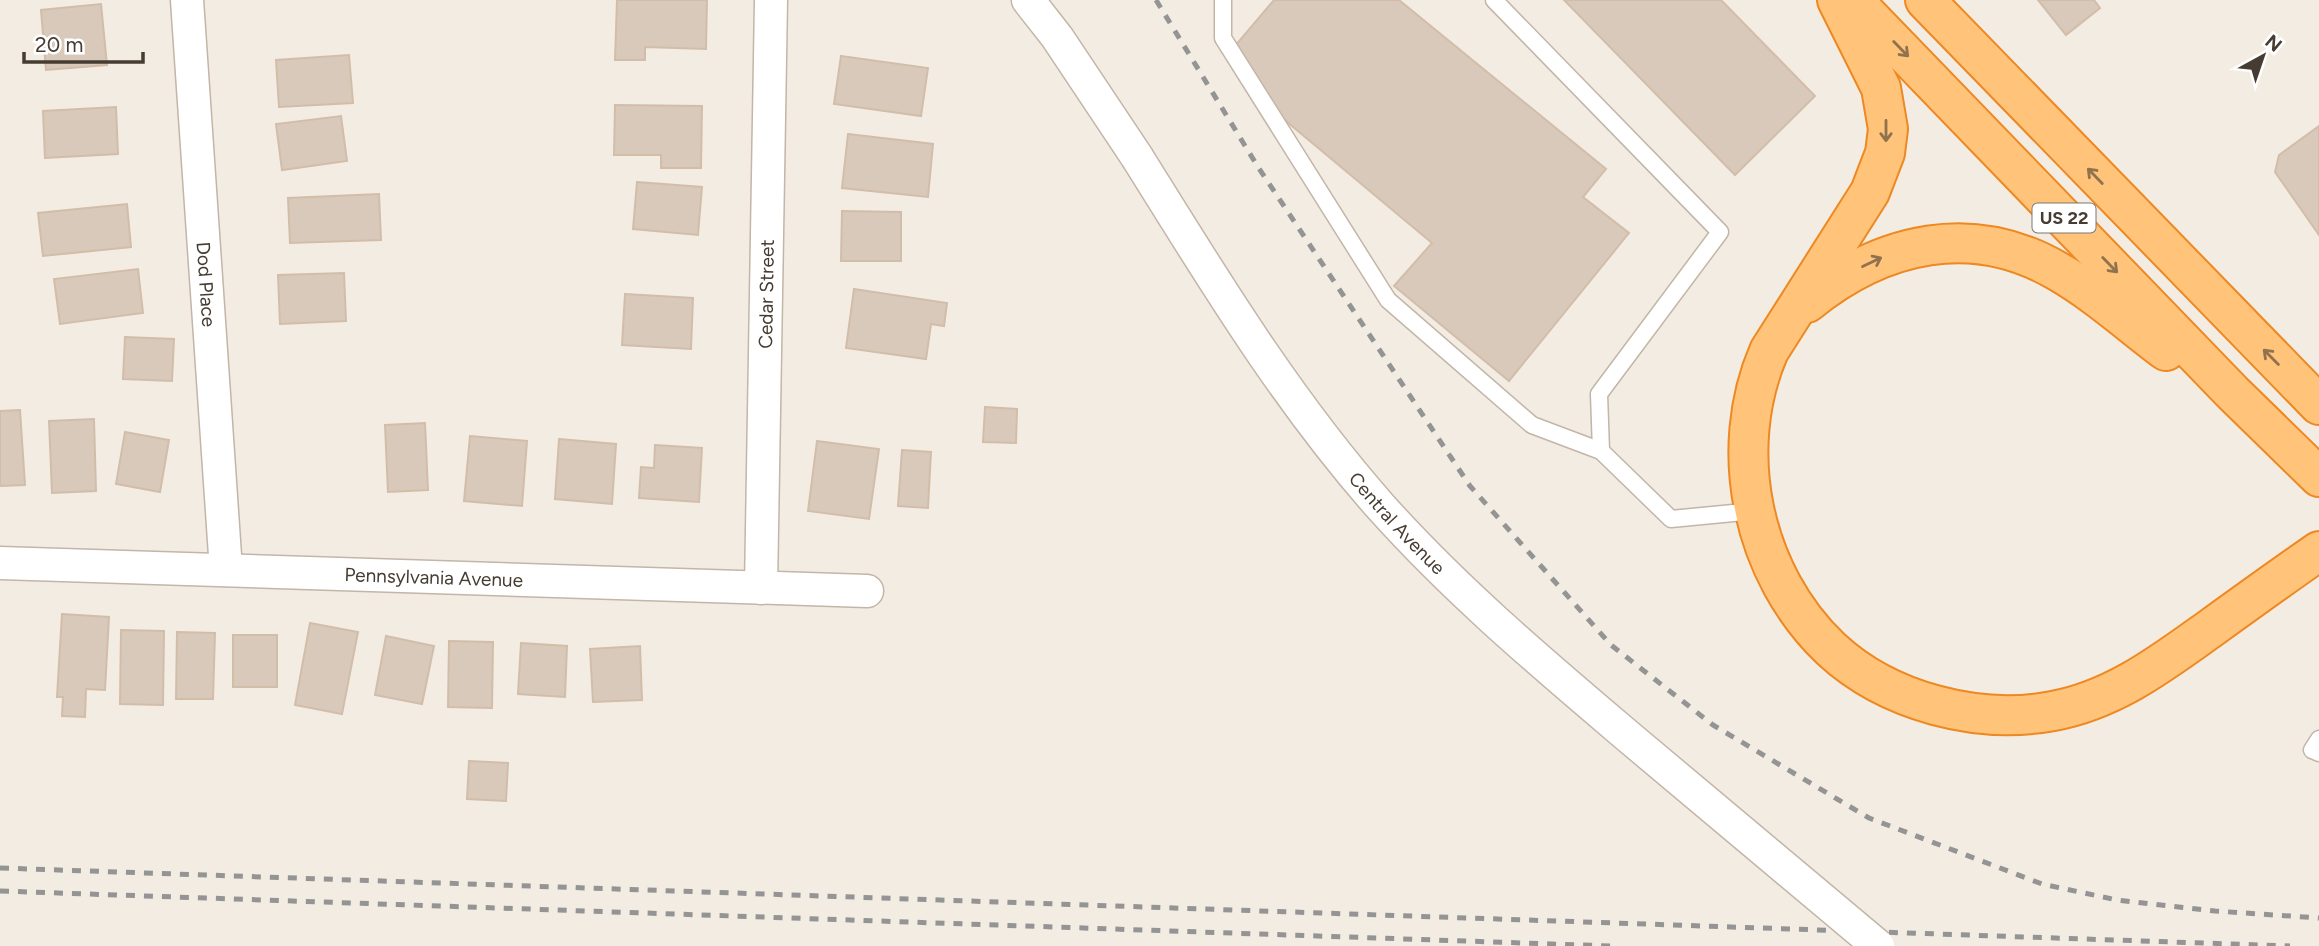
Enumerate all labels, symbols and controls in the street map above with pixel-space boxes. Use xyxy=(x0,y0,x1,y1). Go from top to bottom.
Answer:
scale bar xyxy=(24,21,144,65)
north arrow xyxy=(2228,21,2298,91)
text: N xyxy=(2261,30,2287,57)
text: 20 m xyxy=(35,32,83,57)
one-way arrow xyxy=(1892,40,1909,57)
one-way arrow xyxy=(1879,119,1893,142)
one-way arrow xyxy=(2087,168,2104,185)
road number: US 22 xyxy=(2032,204,2096,232)
street label: Cedar Street xyxy=(754,239,778,349)
street label: Dod Place xyxy=(192,241,221,328)
one-way arrow xyxy=(1861,255,1882,269)
one-way arrow xyxy=(2101,257,2118,274)
one-way arrow xyxy=(2263,349,2280,366)
street label: Central Avenue xyxy=(1344,467,1450,579)
street label: Pennsylvania Avenue xyxy=(344,563,523,591)

